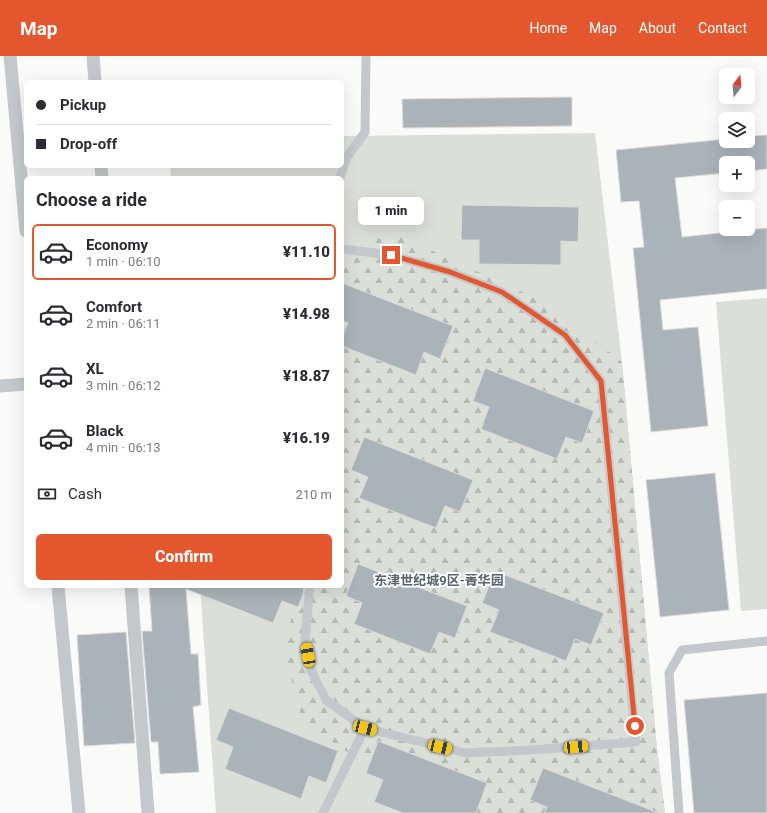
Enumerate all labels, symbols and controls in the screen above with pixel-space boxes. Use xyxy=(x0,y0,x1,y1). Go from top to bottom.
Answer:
text: Map xyxy=(20,17,58,40)
text: Home xyxy=(529,20,567,36)
text: Map xyxy=(589,20,617,36)
text: About xyxy=(639,20,676,36)
text: Contact xyxy=(698,20,747,36)
north arrow xyxy=(719,68,755,104)
map controls xyxy=(719,68,755,236)
text: Pickup xyxy=(60,96,106,114)
button: layers xyxy=(719,112,755,148)
text: Drop-off xyxy=(60,135,117,153)
button: + xyxy=(719,156,755,192)
text: Choose a ride xyxy=(36,189,147,210)
callout: 1 min xyxy=(358,197,424,225)
button: − xyxy=(719,200,755,236)
text: 1 min xyxy=(375,203,407,218)
icon: car xyxy=(38,234,74,270)
text: Economy xyxy=(86,236,148,254)
text: ¥11.10 xyxy=(283,243,330,261)
route end xyxy=(382,246,400,264)
text: 1 min · 06:10 xyxy=(86,254,161,269)
icon: car xyxy=(38,296,74,332)
text: Comfort xyxy=(86,298,142,316)
text: ¥14.98 xyxy=(283,305,330,323)
text: 2 min · 06:11 xyxy=(86,316,161,331)
icon: car xyxy=(38,358,74,394)
text: XL xyxy=(86,360,104,378)
text: ¥18.87 xyxy=(283,367,330,385)
text: 3 min · 06:12 xyxy=(86,378,161,393)
icon: car xyxy=(38,420,74,456)
text: Black xyxy=(86,422,123,440)
text: ¥16.19 xyxy=(283,429,330,447)
text: 4 min · 06:13 xyxy=(86,440,161,455)
icon: cash xyxy=(36,483,58,505)
text: Cash xyxy=(68,485,102,503)
text: 210 m xyxy=(295,487,332,502)
button: Confirm xyxy=(36,534,332,580)
district label: 东津世纪城9区-菁华园 xyxy=(374,573,504,588)
car xyxy=(300,642,316,668)
route start xyxy=(626,717,644,735)
car xyxy=(352,719,378,737)
car xyxy=(427,738,453,756)
car xyxy=(564,740,588,754)

